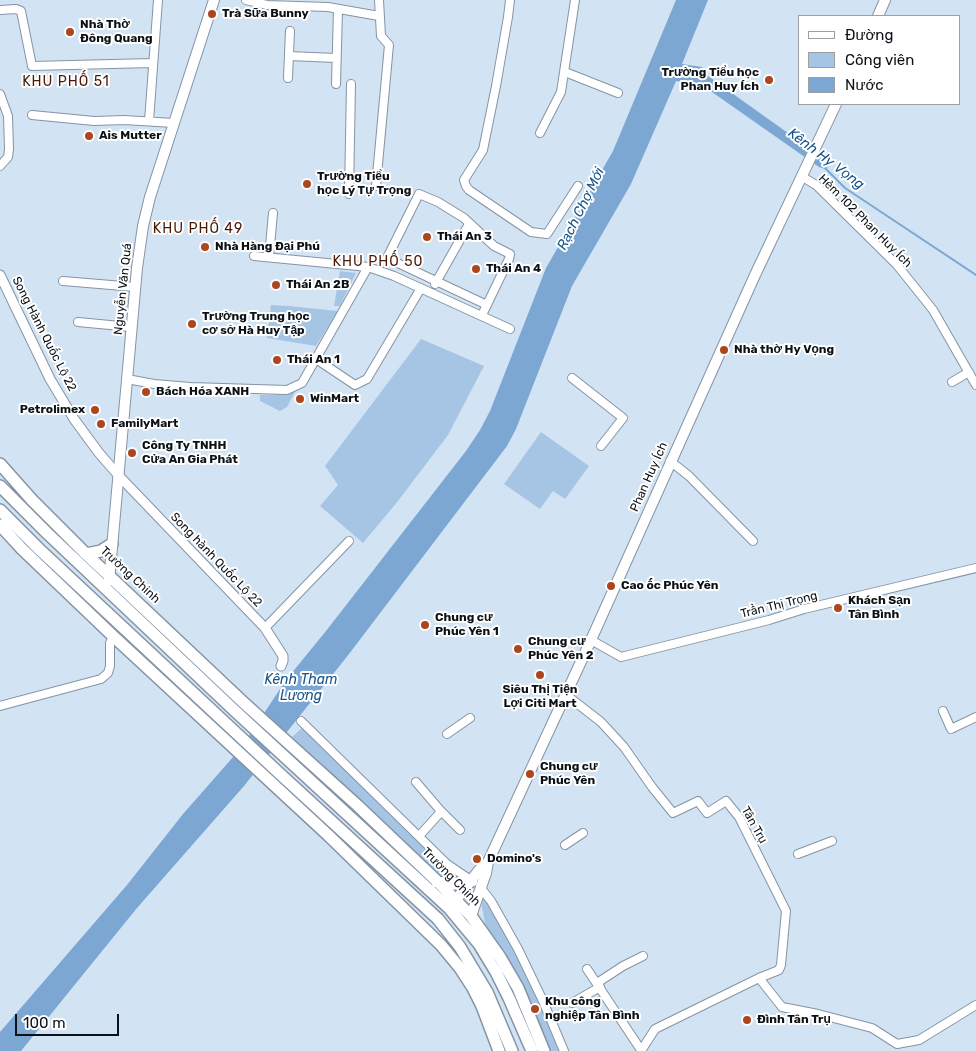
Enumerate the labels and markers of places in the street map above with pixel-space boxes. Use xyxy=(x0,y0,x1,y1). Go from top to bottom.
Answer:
place label: Trà Sữa Bunny xyxy=(222,7,309,21)
marker: Trà Sữa Bunny xyxy=(206,8,218,20)
place label: Nhà Thờ Đông Quang xyxy=(80,18,153,46)
marker: Nhà Thờ Đông Quang xyxy=(64,26,76,38)
place label: Trường Tiểu học Phan Huy Ích xyxy=(662,66,759,94)
marker: Trường Tiểu học Phan Huy Ích xyxy=(763,74,775,86)
place label: Ais Mutter xyxy=(99,129,162,143)
marker: Ais Mutter xyxy=(83,130,95,142)
place label: Trường Tiểu học Lý Tự Trọng xyxy=(317,170,411,198)
marker: Trường Tiểu học Lý Tự Trọng xyxy=(301,178,313,190)
place label: Thái An 3 xyxy=(437,230,492,244)
marker: Thái An 3 xyxy=(421,231,433,243)
place label: Nhà Hàng Đại Phú xyxy=(215,240,320,254)
marker: Nhà Hàng Đại Phú xyxy=(199,241,211,253)
place label: Thái An 4 xyxy=(486,262,541,276)
marker: Thái An 4 xyxy=(470,263,482,275)
place label: Thái An 2B xyxy=(286,278,349,292)
marker: Thái An 2B xyxy=(270,279,282,291)
place label: Trường Trung học cơ sở Hà Huy Tập xyxy=(202,310,310,338)
marker: Trường Trung học cơ sở Hà Huy Tập xyxy=(186,318,198,330)
place label: Nhà thờ Hy Vọng xyxy=(734,343,834,357)
marker: Nhà thờ Hy Vọng xyxy=(718,344,730,356)
place label: Thái An 1 xyxy=(287,353,340,367)
marker: Thái An 1 xyxy=(271,354,283,366)
place label: Bách Hóa XANH xyxy=(156,385,249,399)
marker: Bách Hóa XANH xyxy=(140,386,152,398)
place label: WinMart xyxy=(310,392,359,406)
marker: WinMart xyxy=(294,393,306,405)
place label: Petrolimex xyxy=(20,403,85,417)
marker: Petrolimex xyxy=(89,404,101,416)
place label: FamilyMart xyxy=(111,417,178,431)
marker: FamilyMart xyxy=(95,418,107,430)
place label: Công Ty TNHH Cửa An Gia Phát xyxy=(142,439,238,467)
marker: Công Ty TNHH Cửa An Gia Phát xyxy=(126,447,138,459)
place label: Cao ốc Phúc Yên xyxy=(621,579,719,593)
marker: Cao ốc Phúc Yên xyxy=(605,580,617,592)
place label: Khách Sạn Tân Bình xyxy=(848,594,911,622)
marker: Khách Sạn Tân Bình xyxy=(832,602,844,614)
place label: Chung cư Phúc Yên 1 xyxy=(435,611,499,639)
marker: Chung cư Phúc Yên 1 xyxy=(419,619,431,631)
place label: Chung cư Phúc Yên 2 xyxy=(528,635,594,663)
marker: Chung cư Phúc Yên 2 xyxy=(512,643,524,655)
marker: Siêu Thị Tiện Lợi Citi Mart xyxy=(534,669,546,681)
place label: Siêu Thị Tiện Lợi Citi Mart xyxy=(502,683,578,711)
place label: Chung cư Phúc Yên xyxy=(540,760,598,788)
marker: Chung cư Phúc Yên xyxy=(524,768,536,780)
place label: Domino's xyxy=(487,852,541,866)
marker: Domino's xyxy=(471,853,483,865)
place label: Khu công nghiệp Tân Bình xyxy=(545,995,640,1023)
marker: Khu công nghiệp Tân Bình xyxy=(529,1003,541,1015)
place label: Đình Tân Trụ xyxy=(757,1013,831,1027)
marker: Đình Tân Trụ xyxy=(741,1014,753,1026)

